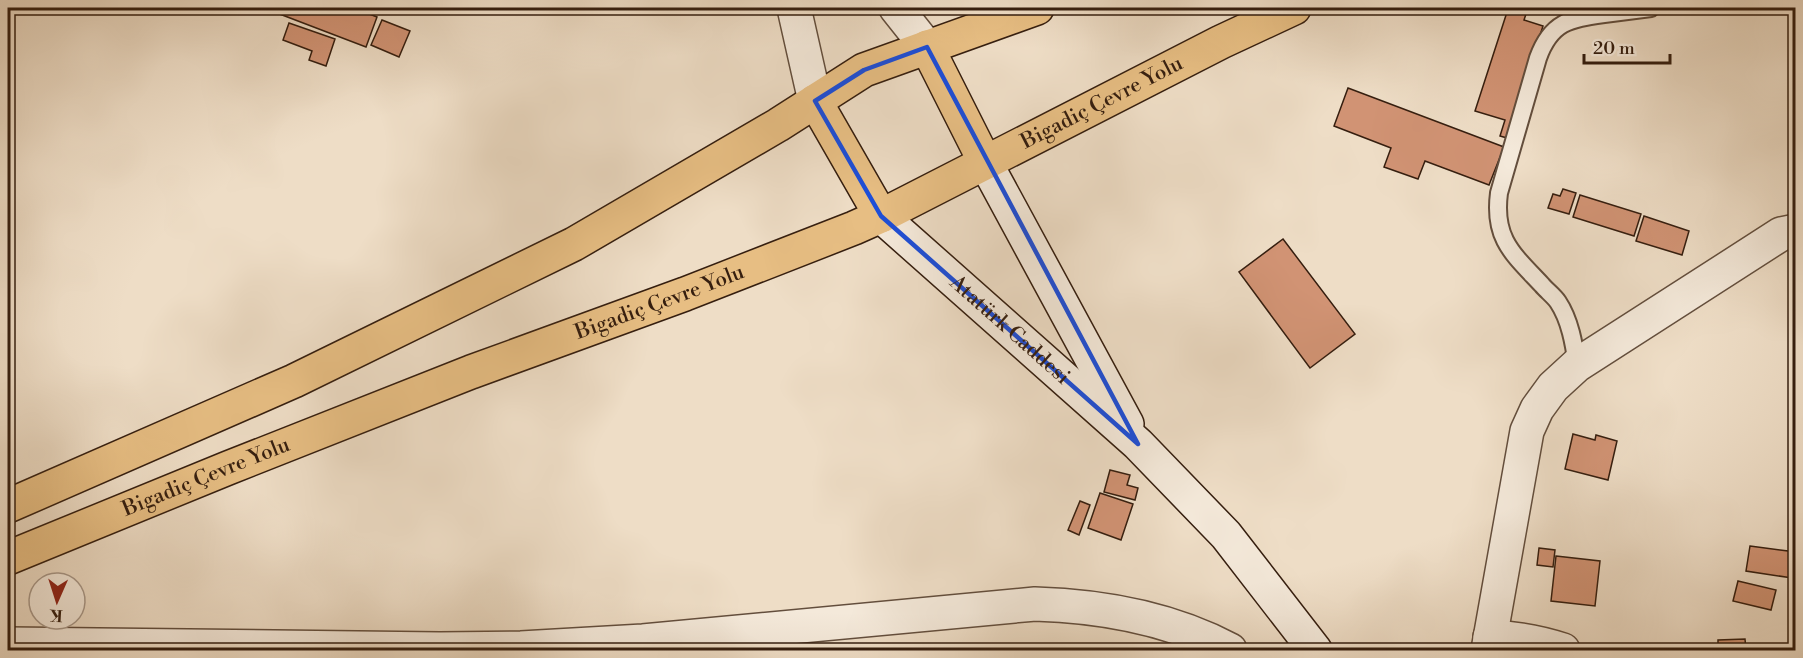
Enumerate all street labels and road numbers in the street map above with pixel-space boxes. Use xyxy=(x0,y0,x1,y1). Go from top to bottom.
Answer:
street label: Bigadiç Çevre Yolu xyxy=(1016,51,1187,156)
street label: Bigadiç Çevre Yolu xyxy=(571,259,748,346)
street label: Atatürk Caddesi xyxy=(943,269,1075,390)
street label: Bigadiç Çevre Yolu xyxy=(118,432,294,523)

